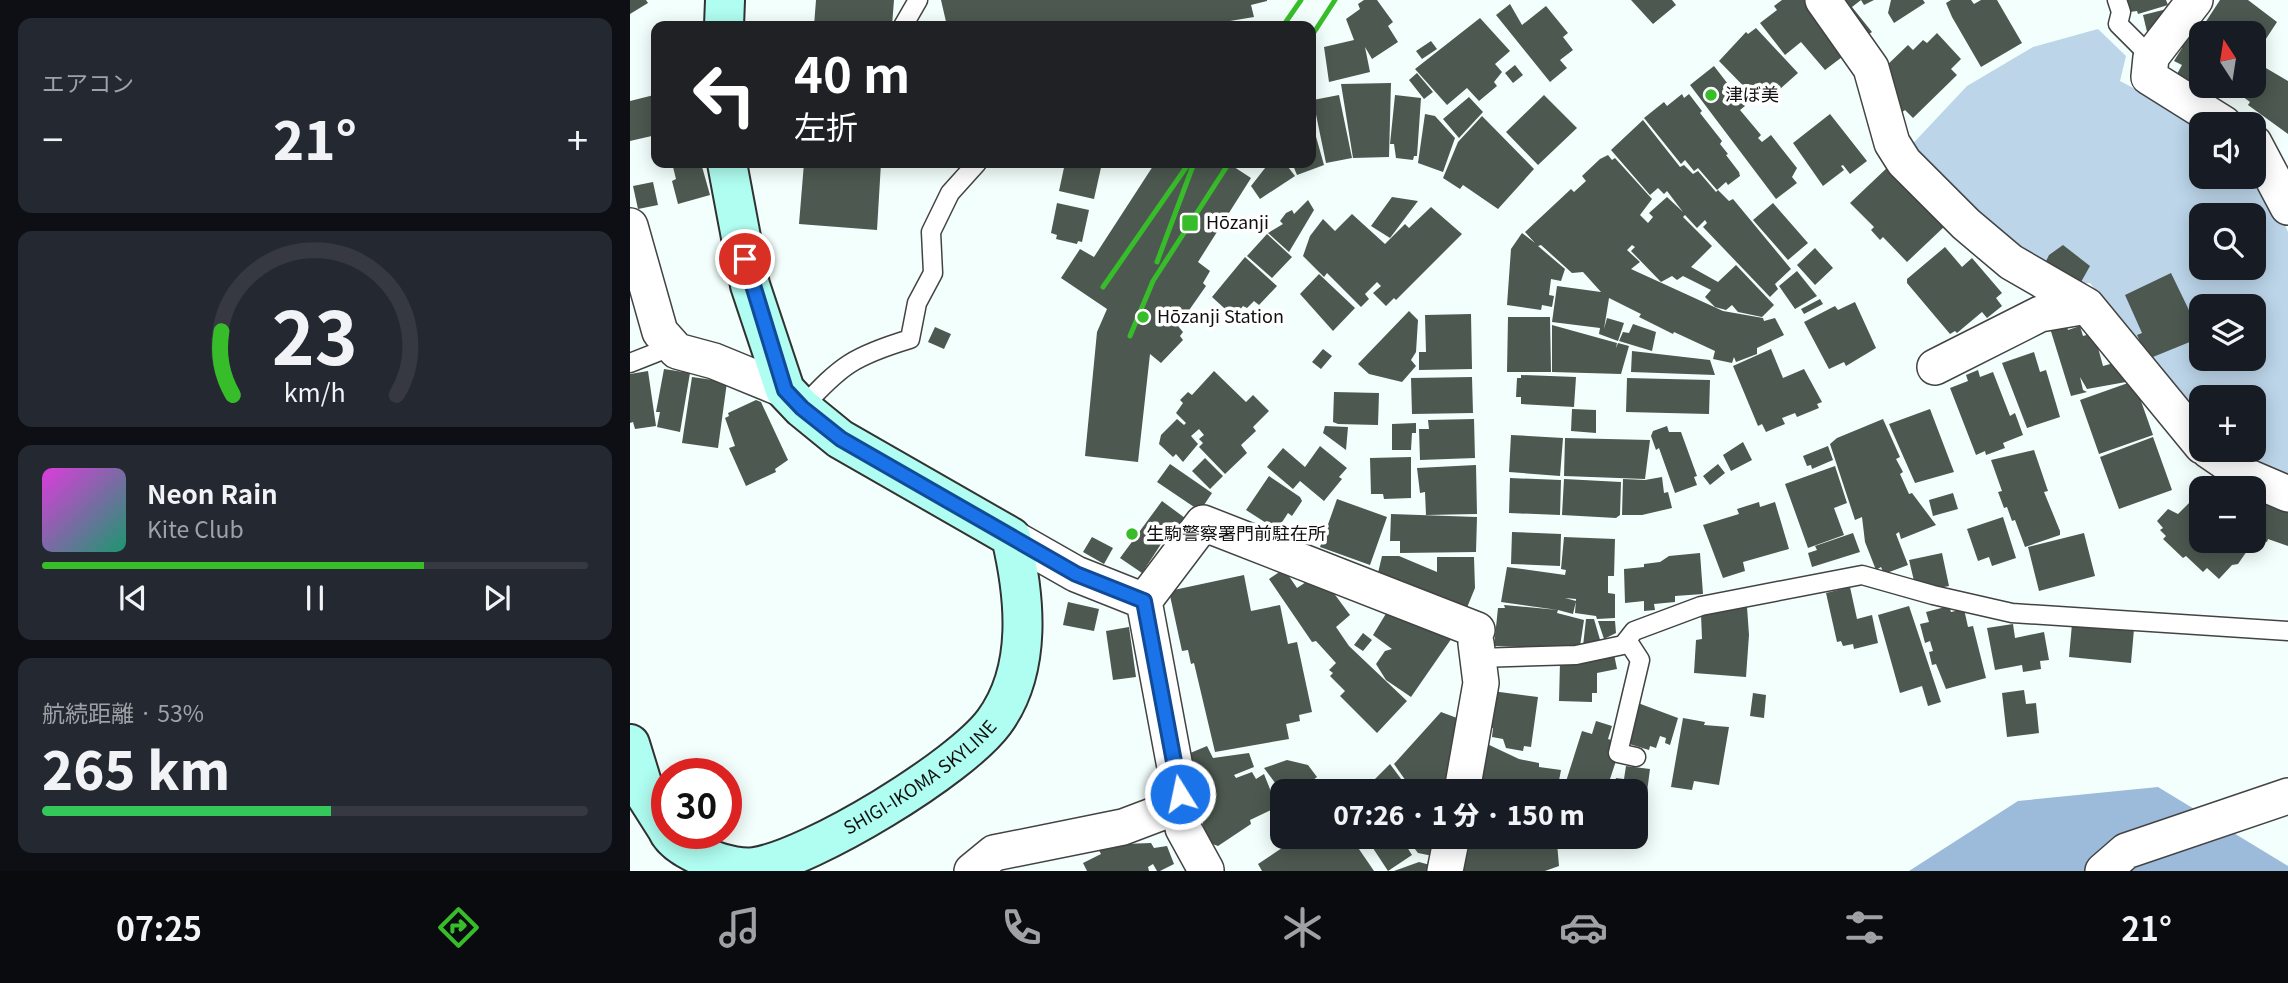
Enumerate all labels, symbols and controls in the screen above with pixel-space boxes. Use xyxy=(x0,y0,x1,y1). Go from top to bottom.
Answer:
north arrow xyxy=(2189,21,2266,98)
map controls xyxy=(2189,21,2266,553)
text: 40 m xyxy=(794,36,910,107)
icon: left xyxy=(679,49,770,140)
text: エアコン xyxy=(42,65,134,99)
place label: 津ぼ美 xyxy=(1725,80,1779,106)
marker: 津ぼ美 xyxy=(1703,87,1719,103)
text: 21° xyxy=(273,100,357,175)
text: 左折 xyxy=(794,102,858,148)
text: − xyxy=(42,110,63,165)
text: + xyxy=(567,110,588,165)
button: sound xyxy=(2189,112,2266,189)
button: search xyxy=(2189,203,2266,280)
place label: Hōzanji xyxy=(1206,208,1269,234)
marker: Hōzanji xyxy=(1180,213,1200,233)
pin xyxy=(715,229,775,289)
icon: arrive xyxy=(726,240,764,278)
text: 23 xyxy=(272,281,358,386)
button: layers xyxy=(2189,294,2266,371)
place label: Hōzanji Station xyxy=(1157,302,1284,328)
marker: Hōzanji Station xyxy=(1135,309,1151,325)
text: km/h xyxy=(284,373,346,409)
button: + xyxy=(2189,385,2266,462)
text: Neon Rain xyxy=(147,474,278,511)
button: − xyxy=(2189,476,2266,553)
text: Kite Club xyxy=(147,511,244,545)
place label: 生駒警察署門前駐在所 xyxy=(1146,519,1326,545)
marker: 生駒警察署門前駐在所 xyxy=(1124,526,1140,542)
icon: previous xyxy=(114,579,152,617)
icon: pause xyxy=(296,579,334,617)
icon: next xyxy=(478,579,516,617)
text: 航続距離 · 53% xyxy=(42,695,204,729)
street label: SHIGI-IKOMA SKYLINE xyxy=(838,714,1002,840)
text: 265 km xyxy=(42,730,230,805)
position arrow xyxy=(1143,757,1217,831)
speed limit sign: 30 xyxy=(651,758,742,849)
text: 07:26 · 1 分 · 150 m xyxy=(1333,795,1585,832)
icon: directions xyxy=(434,903,483,952)
icon: music xyxy=(715,903,764,952)
icon: phone xyxy=(997,903,1046,952)
icon: climate xyxy=(1278,903,1327,952)
icon: car xyxy=(1559,903,1608,952)
icon: filters xyxy=(1840,903,1889,952)
text: 07:25 xyxy=(116,904,202,950)
text: 21° xyxy=(2121,904,2172,950)

